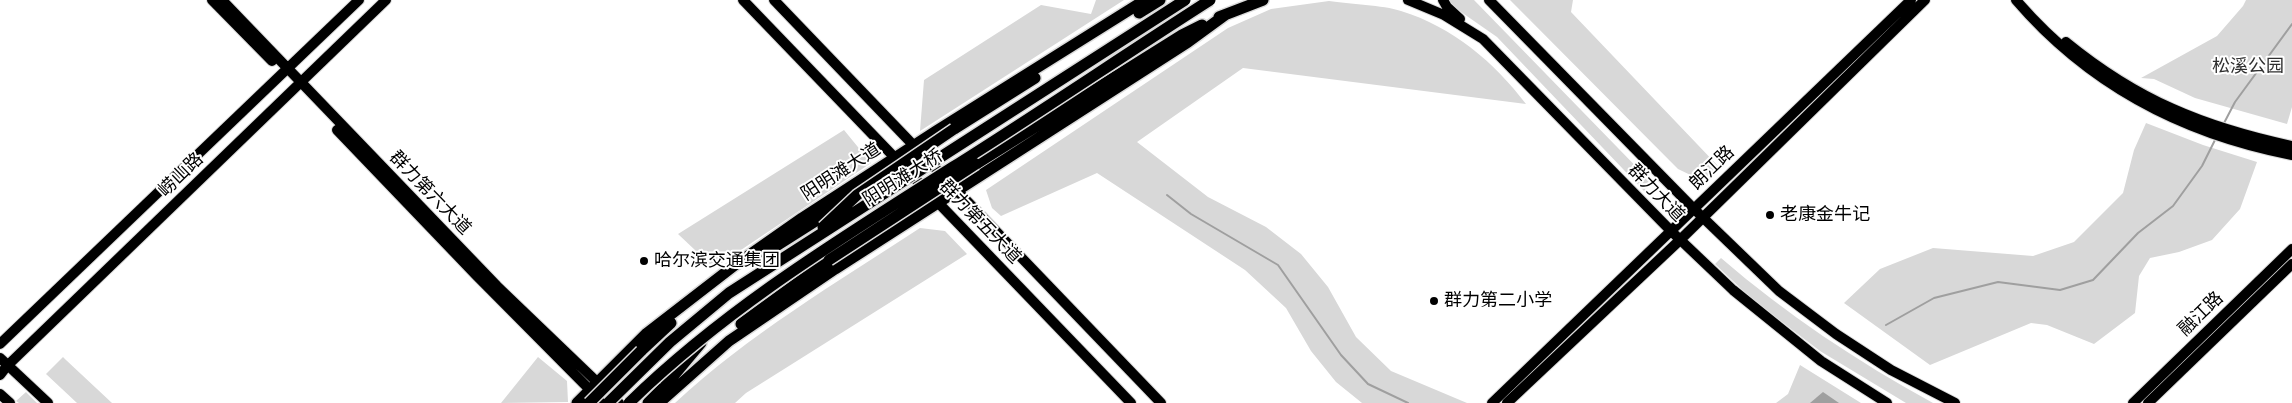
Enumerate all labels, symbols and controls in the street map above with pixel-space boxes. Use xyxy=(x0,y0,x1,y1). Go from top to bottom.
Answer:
park label: 松溪公园 xyxy=(2212,56,2284,78)
street label: 阳明滩大道 xyxy=(797,138,885,206)
street label: 朗江路 xyxy=(1685,141,1739,195)
street label: 阳明滩大桥 xyxy=(859,145,947,211)
street label: 群力第六大道 xyxy=(385,147,475,239)
street label: 崂山路 xyxy=(154,148,208,202)
street label: 群力大道 xyxy=(1623,160,1689,226)
street label: 群力第五大道 xyxy=(935,176,1025,268)
place label: 老康金牛记 xyxy=(1780,204,1870,226)
marker: 老康金牛记 xyxy=(1764,209,1776,221)
place label: 哈尔滨交通集团 xyxy=(654,250,780,272)
marker: 哈尔滨交通集团 xyxy=(638,255,650,267)
street label: 融江路 xyxy=(2174,287,2228,341)
place label: 群力第二小学 xyxy=(1444,290,1552,312)
marker: 群力第二小学 xyxy=(1428,295,1440,307)

